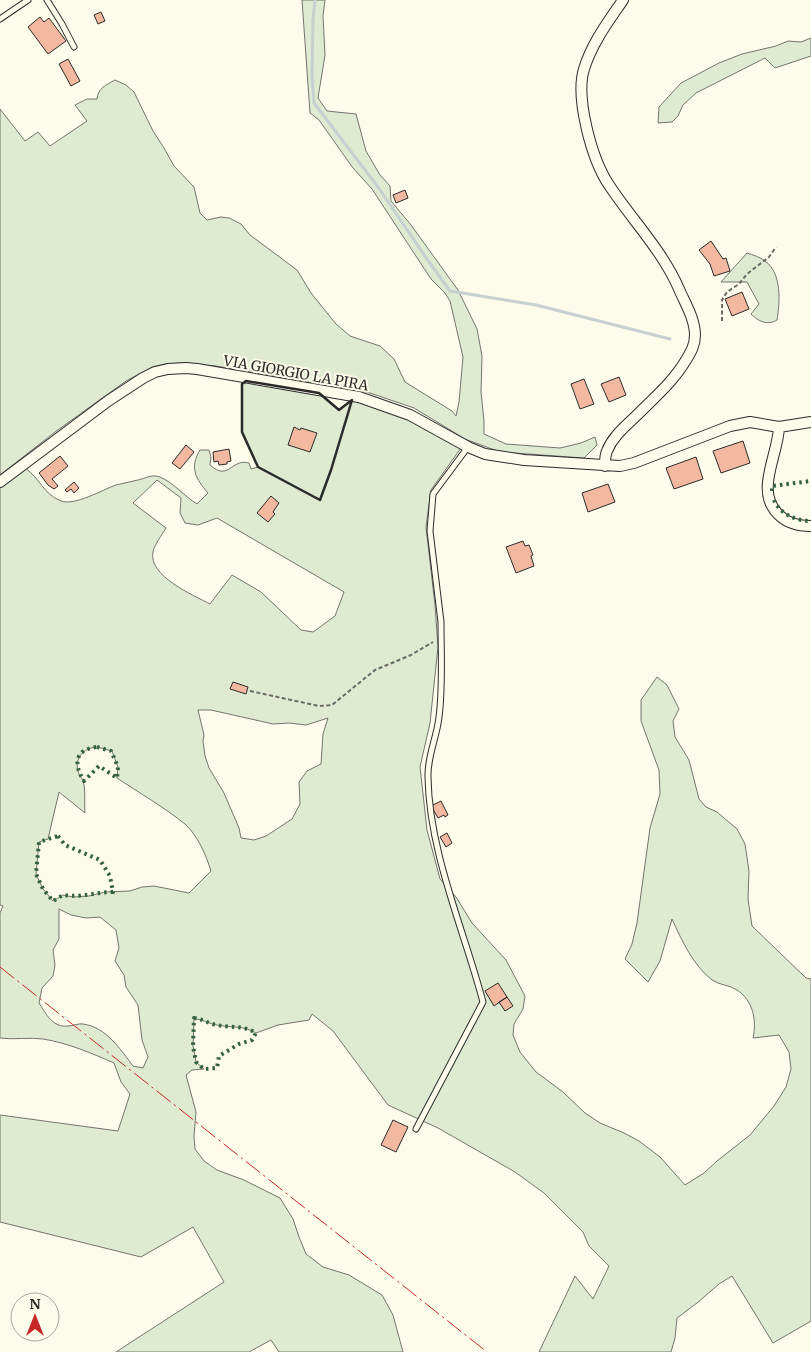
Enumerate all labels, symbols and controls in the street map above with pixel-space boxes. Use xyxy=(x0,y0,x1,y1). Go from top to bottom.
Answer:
street label: VIA GIORGIO LA PIRA xyxy=(221,351,370,395)
north arrow xyxy=(10,1292,60,1342)
text: N xyxy=(29,1295,41,1313)

